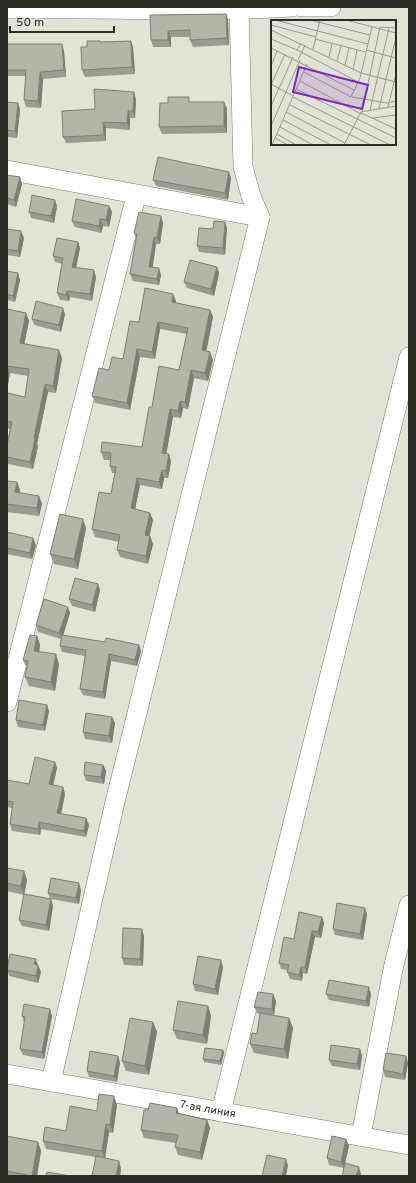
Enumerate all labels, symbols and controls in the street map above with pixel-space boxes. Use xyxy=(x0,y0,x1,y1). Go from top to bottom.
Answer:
scale bar xyxy=(10,8,114,34)
text: 50 m xyxy=(16,15,44,31)
inset map xyxy=(271,20,396,145)
street label: 7-ая линия xyxy=(179,1098,237,1121)

